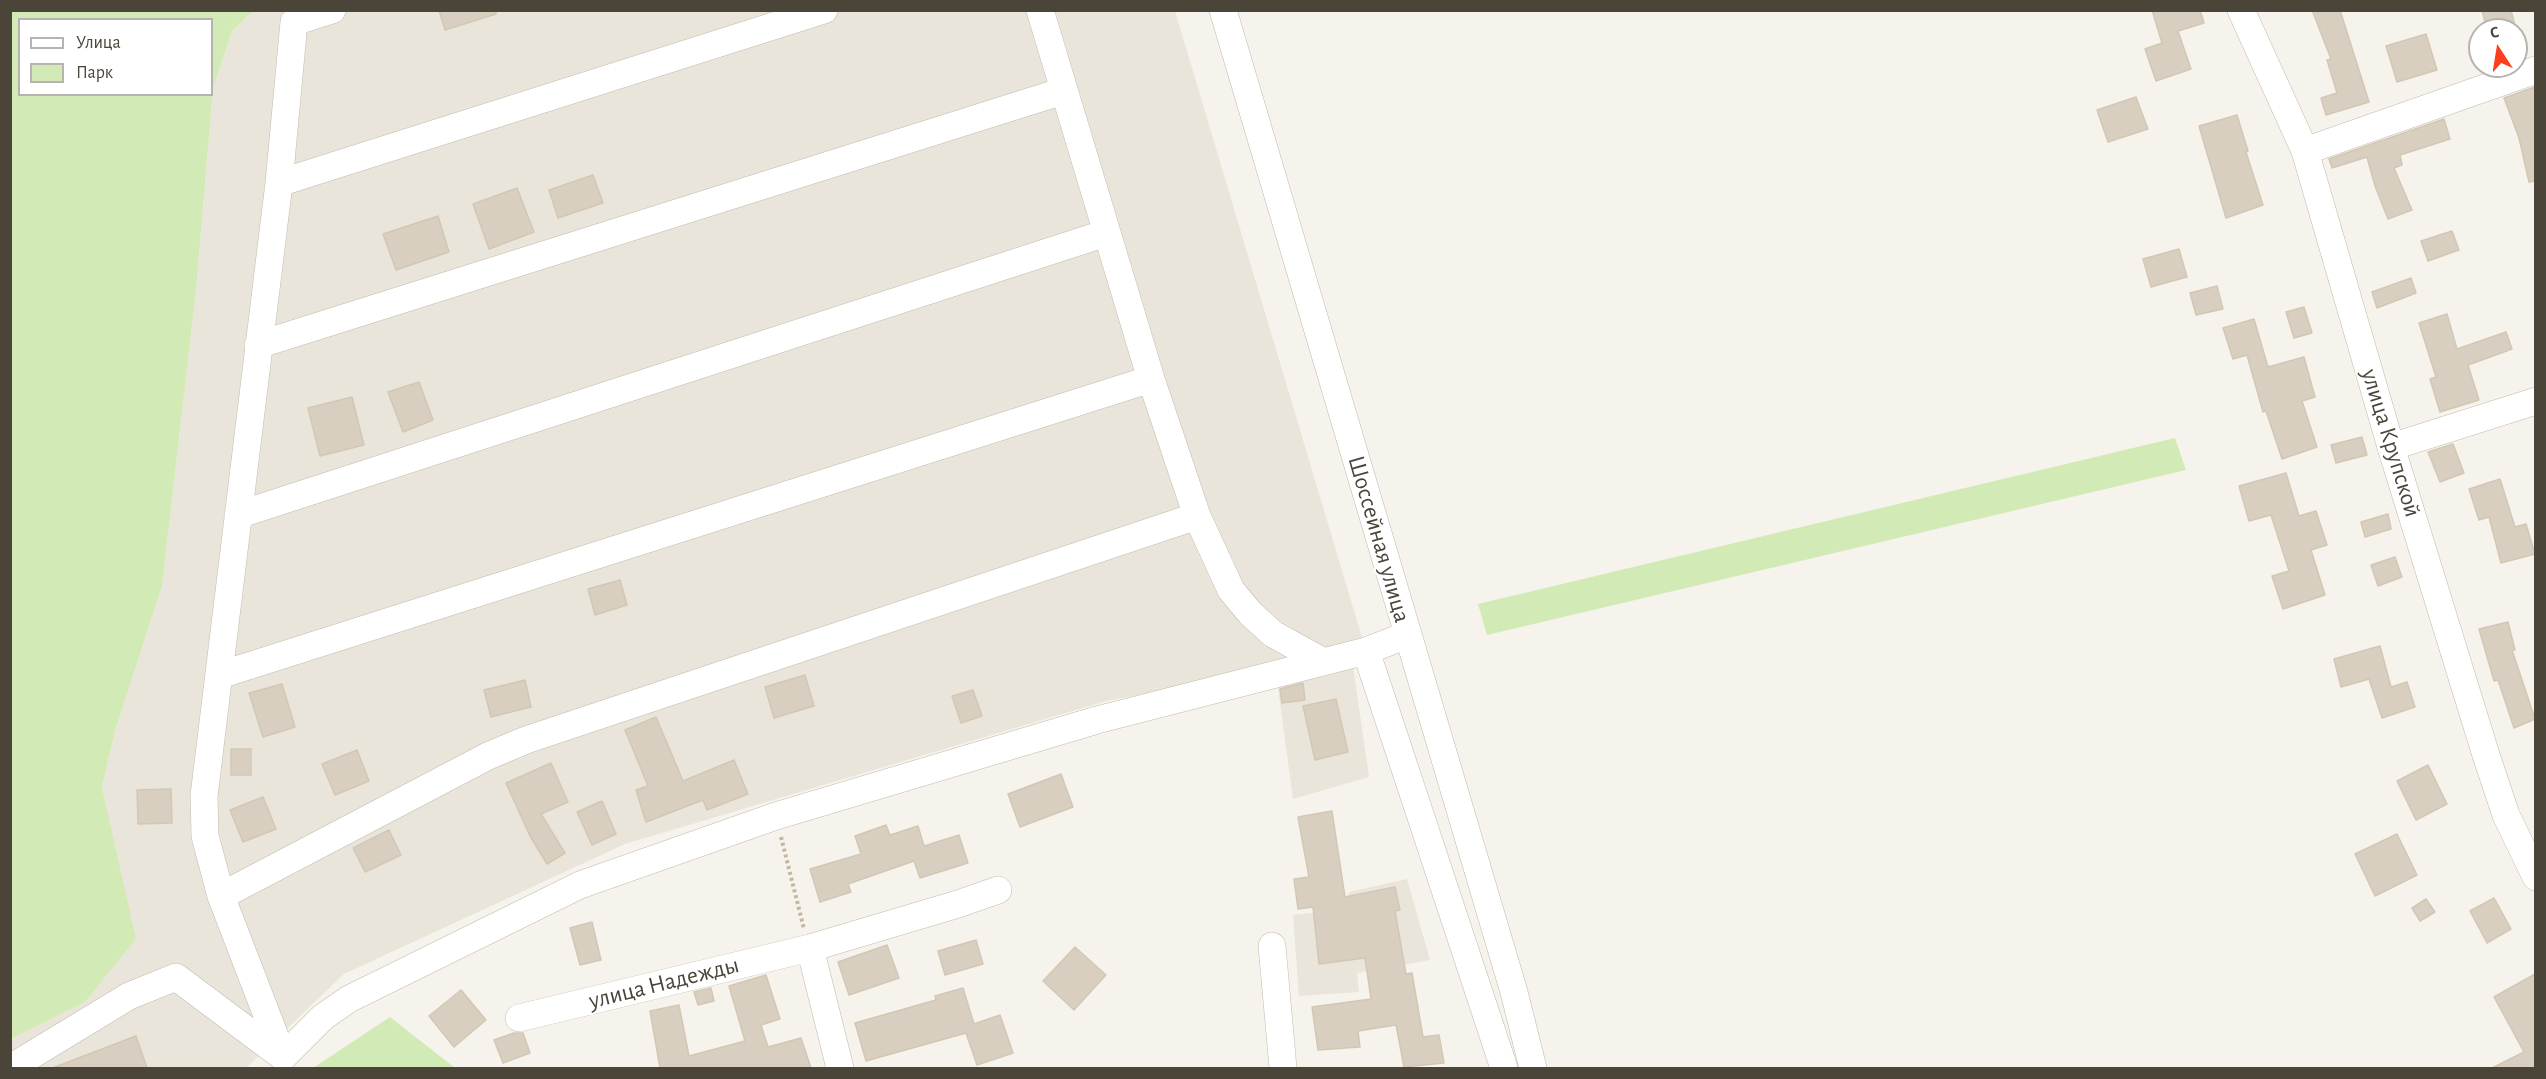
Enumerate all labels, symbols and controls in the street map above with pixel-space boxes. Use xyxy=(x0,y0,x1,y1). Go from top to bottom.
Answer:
legend xyxy=(18,18,213,96)
north arrow xyxy=(2468,18,2528,78)
text: С xyxy=(2489,24,2501,41)
text: Улица xyxy=(76,34,121,52)
text: Парк xyxy=(76,64,113,82)
street label: улица Крупской xyxy=(2355,365,2427,521)
street label: Шоссейная улица xyxy=(1341,452,1417,626)
street label: улица Надежды xyxy=(586,950,742,1016)

